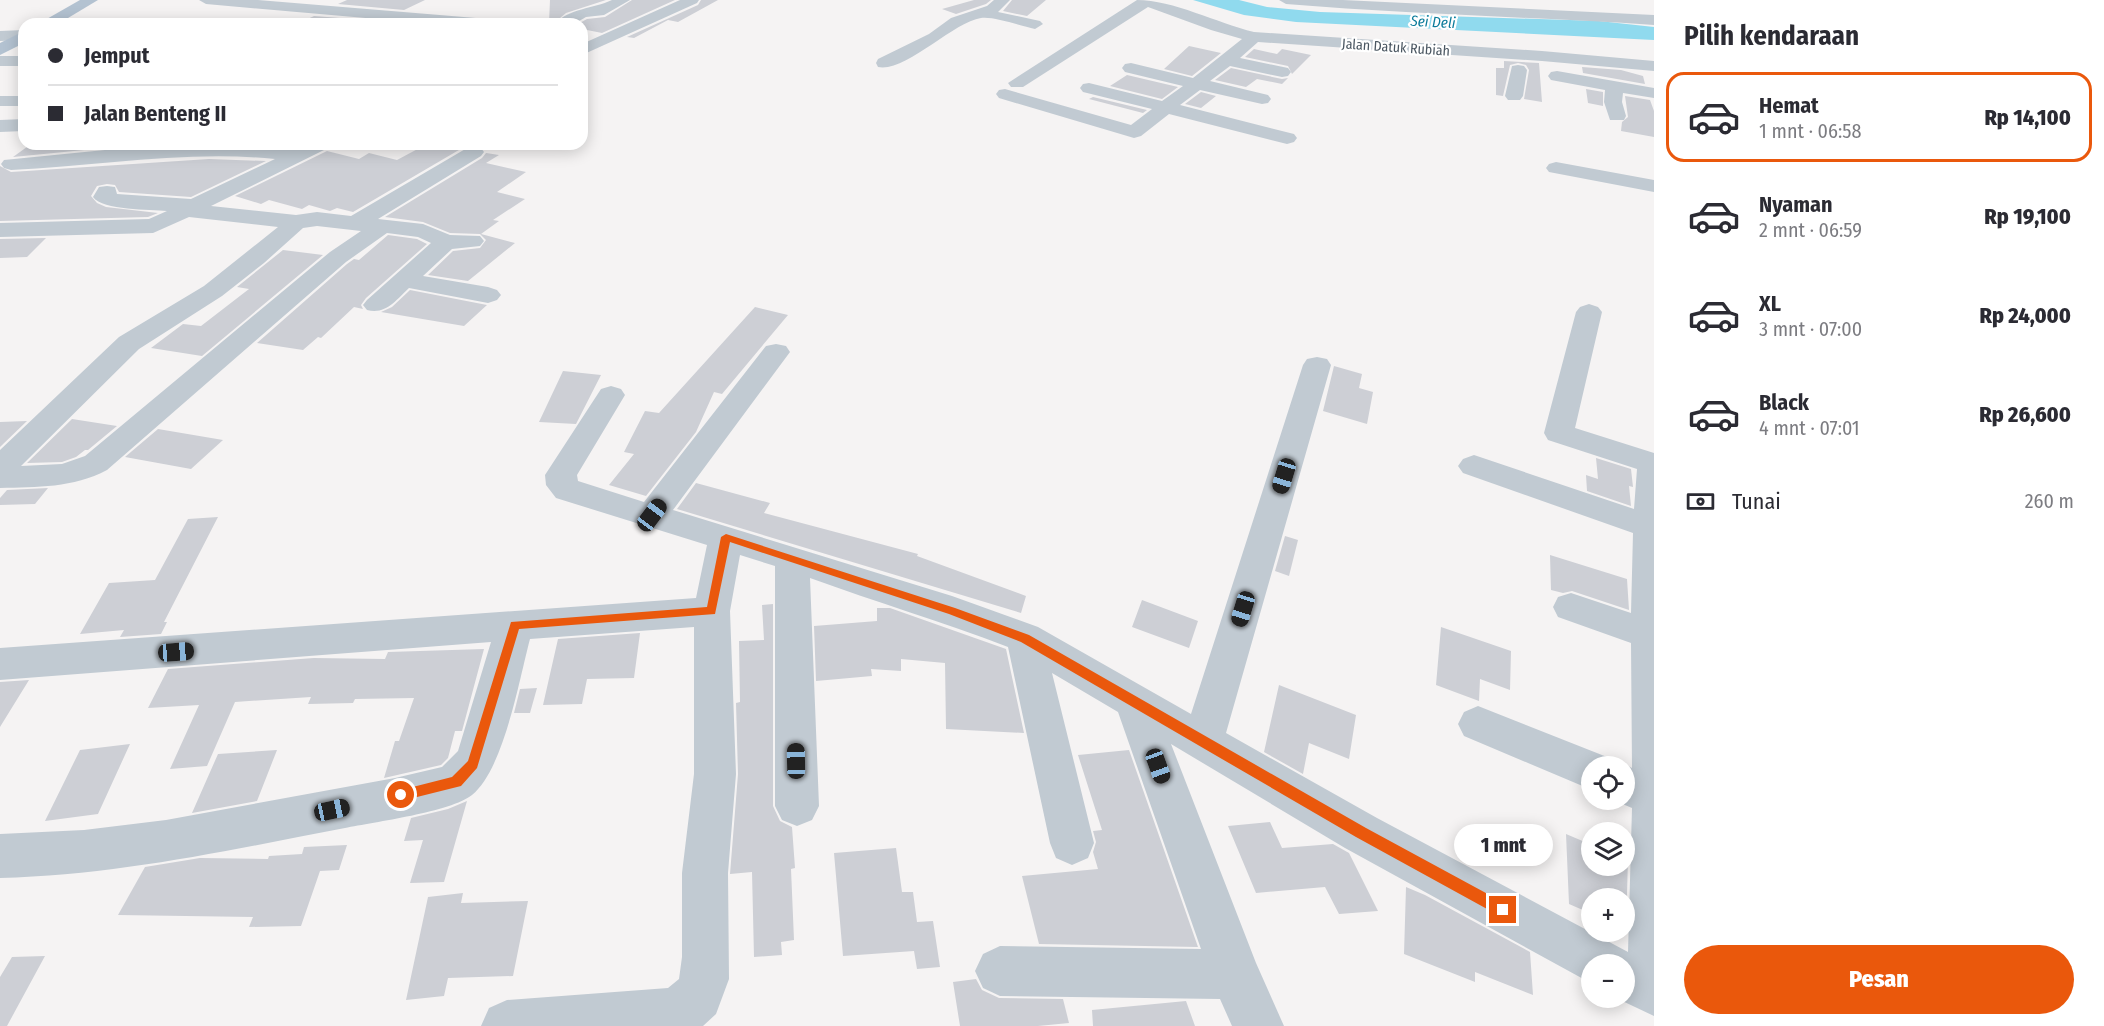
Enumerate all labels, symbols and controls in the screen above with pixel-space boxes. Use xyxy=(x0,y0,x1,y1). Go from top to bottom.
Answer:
water label: Sei Deli xyxy=(1409,12,1456,32)
text: Pilih kendaraan xyxy=(1684,20,1859,52)
street label: Jalan Datuk Rubiah xyxy=(1341,35,1451,60)
text: Jemput xyxy=(84,42,149,69)
icon: car xyxy=(1687,90,1741,144)
text: Hemat xyxy=(1759,92,1819,119)
text: Jalan Benteng II xyxy=(84,100,226,127)
text: Rp 14,100 xyxy=(1984,104,2071,131)
text: 1 mnt · 06:58 xyxy=(1759,119,1861,143)
icon: car xyxy=(1687,189,1741,243)
text: Nyaman xyxy=(1759,191,1832,218)
text: Rp 19,100 xyxy=(1984,203,2071,230)
text: 2 mnt · 06:59 xyxy=(1759,218,1862,242)
icon: car xyxy=(1687,288,1741,342)
text: XL xyxy=(1759,290,1781,317)
text: Rp 24,000 xyxy=(1979,302,2071,329)
text: 3 mnt · 07:00 xyxy=(1759,317,1862,341)
icon: car xyxy=(1687,387,1741,441)
text: Black xyxy=(1759,389,1809,416)
text: Rp 26,600 xyxy=(1979,401,2071,428)
text: 4 mnt · 07:01 xyxy=(1759,416,1860,440)
car xyxy=(1270,456,1298,496)
icon: cash xyxy=(1684,485,1717,518)
text: Tunai xyxy=(1732,488,1781,515)
text: 260 m xyxy=(2025,489,2074,513)
car xyxy=(634,495,670,535)
car xyxy=(1229,589,1257,629)
car xyxy=(157,642,195,662)
car xyxy=(787,743,805,779)
car xyxy=(1143,746,1173,786)
map controls xyxy=(1581,756,1635,1008)
button: locate xyxy=(1581,756,1635,810)
route start xyxy=(387,781,414,808)
car xyxy=(313,797,351,823)
button: layers xyxy=(1581,822,1635,876)
callout: 1 mnt xyxy=(1454,823,1552,865)
text: 1 mnt xyxy=(1481,833,1526,857)
button: + xyxy=(1581,888,1635,942)
route end xyxy=(1489,896,1516,923)
button: Pesan xyxy=(1684,945,2074,1014)
button: − xyxy=(1581,954,1635,1008)

